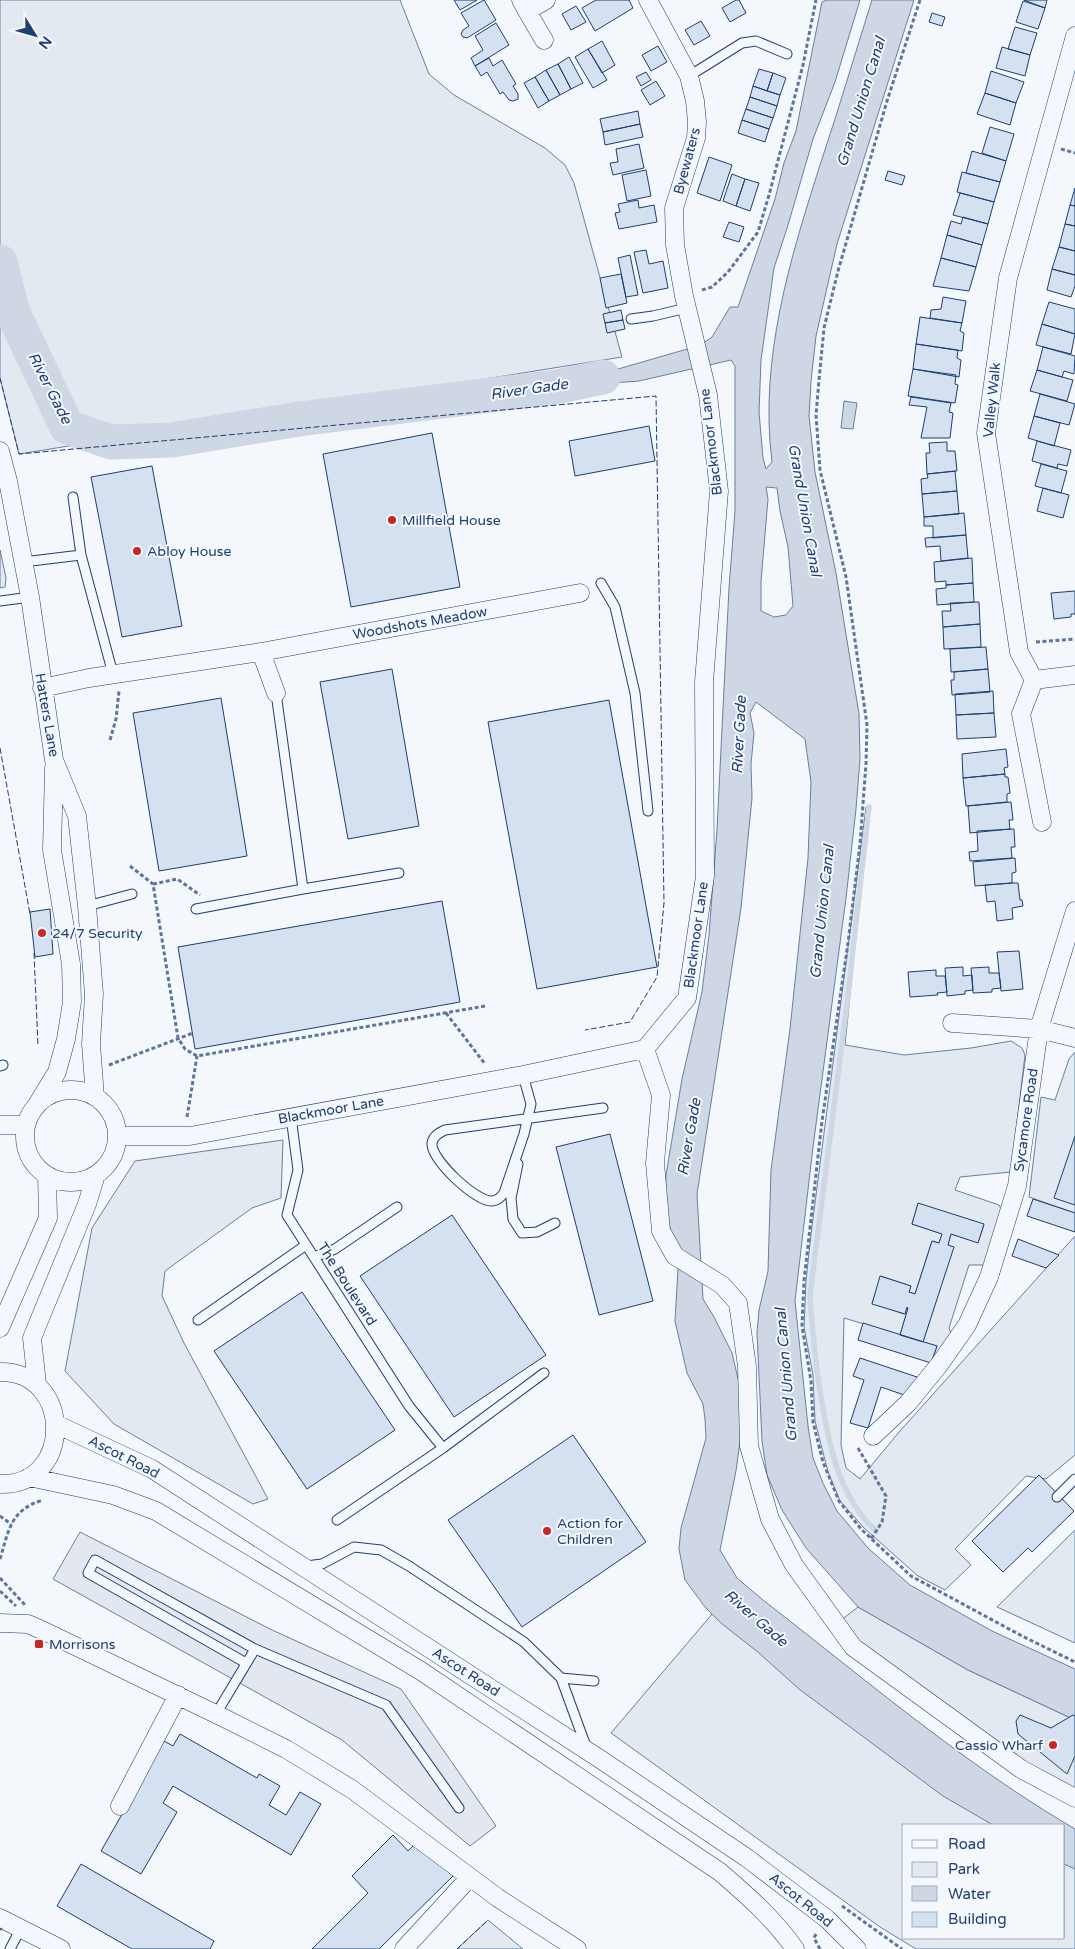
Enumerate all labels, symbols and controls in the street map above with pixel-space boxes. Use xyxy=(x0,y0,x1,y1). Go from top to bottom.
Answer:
north arrow xyxy=(10,10,60,60)
text: N xyxy=(35,33,55,52)
water label: Grand Union Canal xyxy=(833,33,890,169)
street label: Byewaters xyxy=(670,125,704,196)
water label: River Gade xyxy=(24,349,76,428)
street label: Valley Walk xyxy=(980,361,1004,438)
water label: River Gade xyxy=(489,374,570,403)
street label: Blackmoor Lane xyxy=(696,388,726,496)
water label: Grand Union Canal xyxy=(784,442,826,580)
place label: Millfield House xyxy=(402,512,501,529)
marker: Millfield House xyxy=(386,514,398,526)
place label: Abloy House xyxy=(147,543,231,560)
marker: Abloy House xyxy=(131,545,143,557)
street label: Woodshots Meadow xyxy=(351,603,489,643)
street label: Hatters Lane xyxy=(31,672,63,758)
water label: River Gade xyxy=(728,694,750,774)
water label: Grand Union Canal xyxy=(806,842,838,980)
street label: Blackmoor Lane xyxy=(680,881,712,989)
place label: 24/7 Security xyxy=(52,925,143,942)
marker: 24/7 Security xyxy=(36,927,48,939)
street label: Sycamore Road xyxy=(1010,1067,1042,1173)
street label: Blackmoor Lane xyxy=(277,1092,385,1128)
water label: River Gade xyxy=(673,1095,705,1177)
street label: The Boulevard xyxy=(314,1239,380,1329)
water label: Grand Union Canal xyxy=(771,1305,801,1443)
street label: Ascot Road xyxy=(86,1432,162,1482)
place label: Action for Children xyxy=(557,1515,624,1548)
marker: Action for Children xyxy=(541,1525,553,1537)
water label: River Gade xyxy=(721,1586,793,1651)
place label: Morrisons xyxy=(49,1636,116,1653)
marker: Morrisons xyxy=(33,1638,45,1650)
street label: Ascot Road xyxy=(429,1644,503,1700)
place label: Cassio Wharf xyxy=(955,1737,1044,1754)
marker: Cassio Wharf xyxy=(1047,1739,1059,1751)
legend xyxy=(902,1824,1065,1939)
text: Road xyxy=(948,1835,986,1853)
text: Park xyxy=(948,1860,980,1878)
street label: Ascot Road xyxy=(766,1869,836,1931)
text: Water xyxy=(948,1885,991,1903)
text: Building xyxy=(948,1910,1007,1928)

